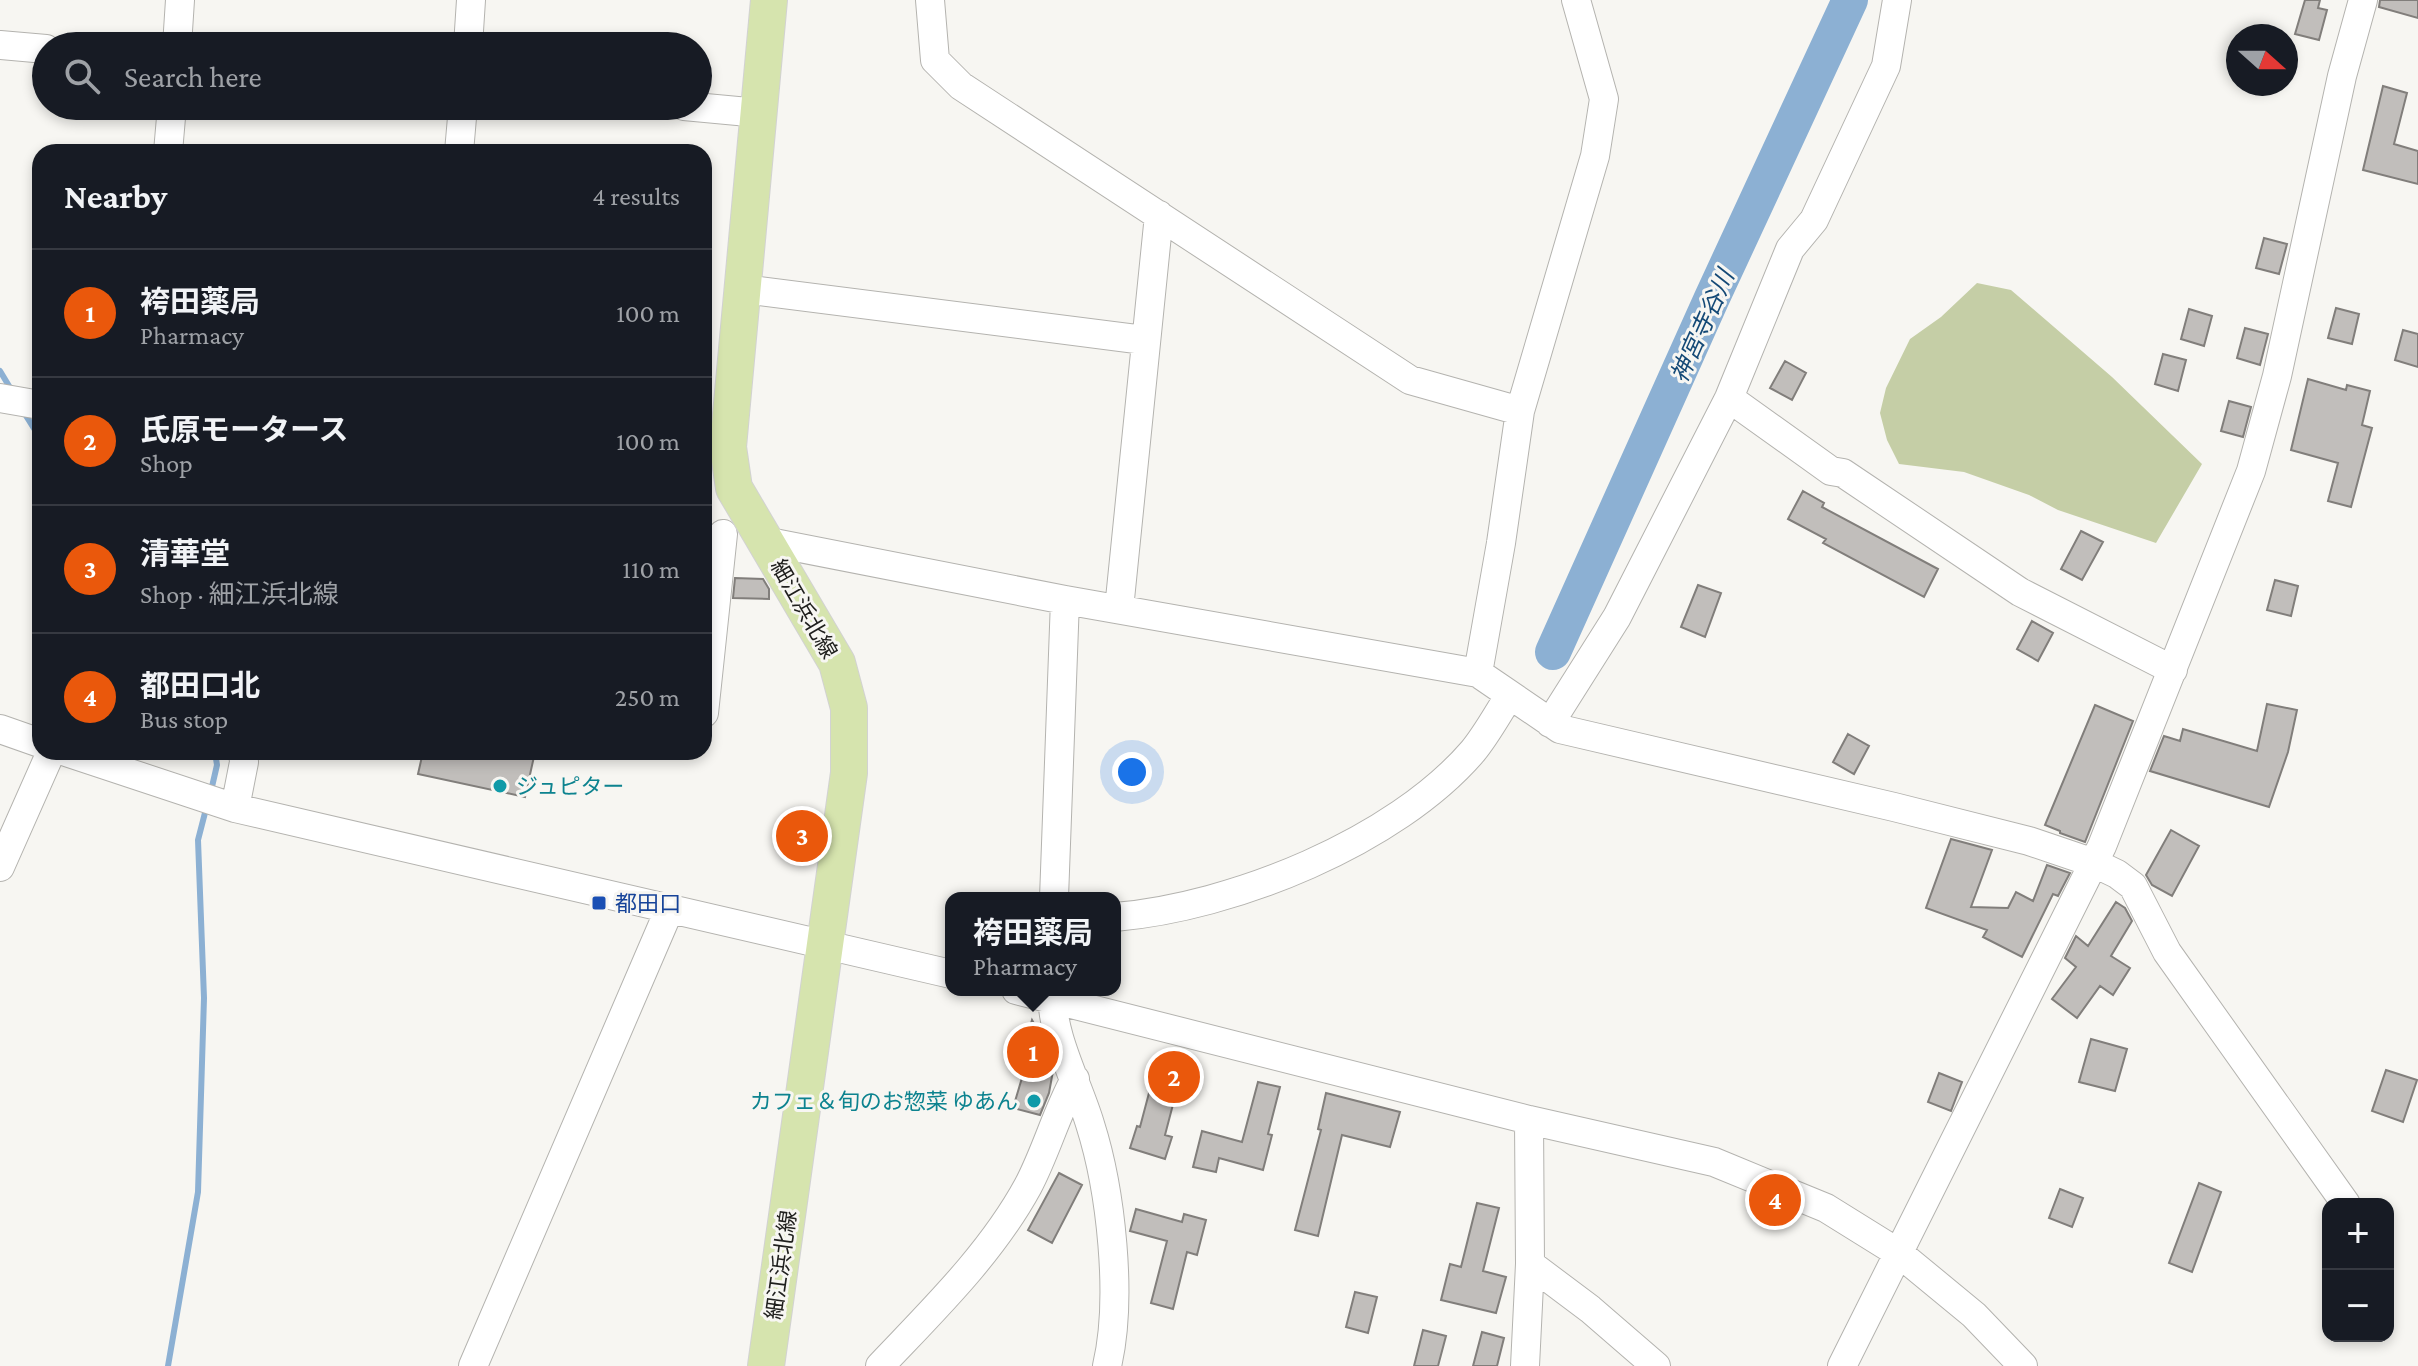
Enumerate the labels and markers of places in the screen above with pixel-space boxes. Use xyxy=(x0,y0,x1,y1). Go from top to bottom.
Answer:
place label: ジュピター xyxy=(516,774,624,799)
marker: ジュピター xyxy=(491,777,509,795)
pin: 3 xyxy=(776,806,828,866)
place label: 都田口 xyxy=(615,891,681,916)
marker: 都田口 xyxy=(590,894,608,912)
pin: 1 xyxy=(1007,1022,1059,1082)
pin: 2 xyxy=(1148,1047,1200,1107)
place label: カフェ＆旬のお惣菜 ゆあん xyxy=(750,1089,1018,1114)
marker: カフェ＆旬のお惣菜 ゆあん xyxy=(1025,1092,1043,1110)
pin: 4 xyxy=(1749,1170,1801,1230)

